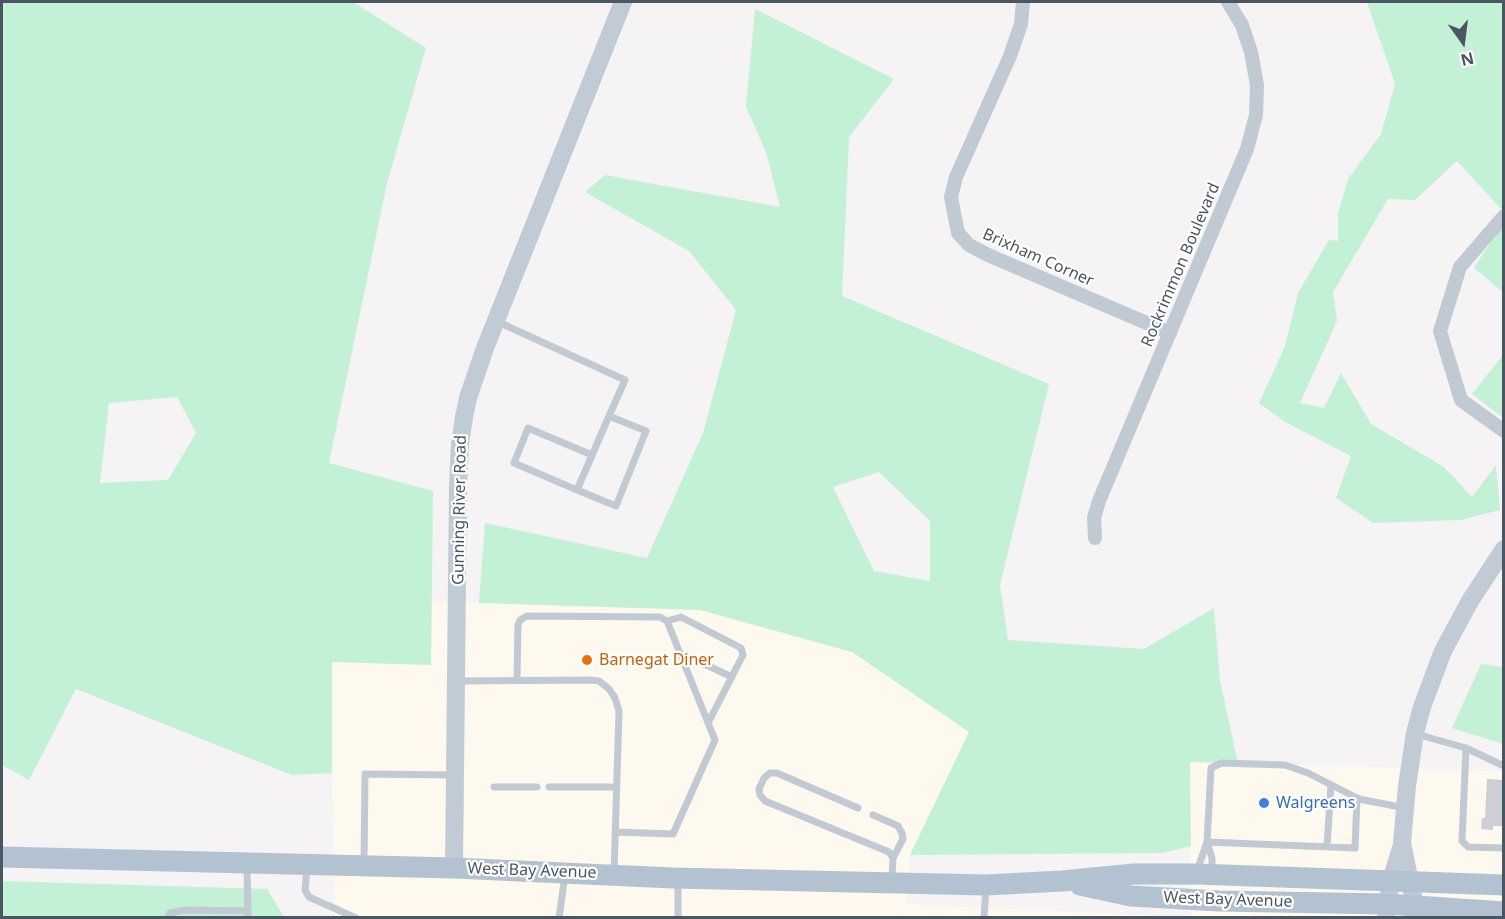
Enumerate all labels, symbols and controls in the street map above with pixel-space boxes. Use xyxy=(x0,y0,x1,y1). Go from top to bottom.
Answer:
north arrow xyxy=(1433,12,1493,72)
text: N xyxy=(1458,47,1476,72)
street label: Rockrimmon Boulevard xyxy=(1138,180,1224,350)
street label: Brixham Corner xyxy=(980,225,1096,291)
street label: Gunning River Road xyxy=(449,435,471,585)
place label: Barnegat Diner xyxy=(599,650,714,670)
marker: Barnegat Diner xyxy=(580,653,594,667)
place label: Walgreens xyxy=(1276,793,1355,813)
marker: Walgreens xyxy=(1257,796,1271,810)
street label: West Bay Avenue xyxy=(467,859,597,883)
street label: West Bay Avenue xyxy=(1163,888,1293,912)

